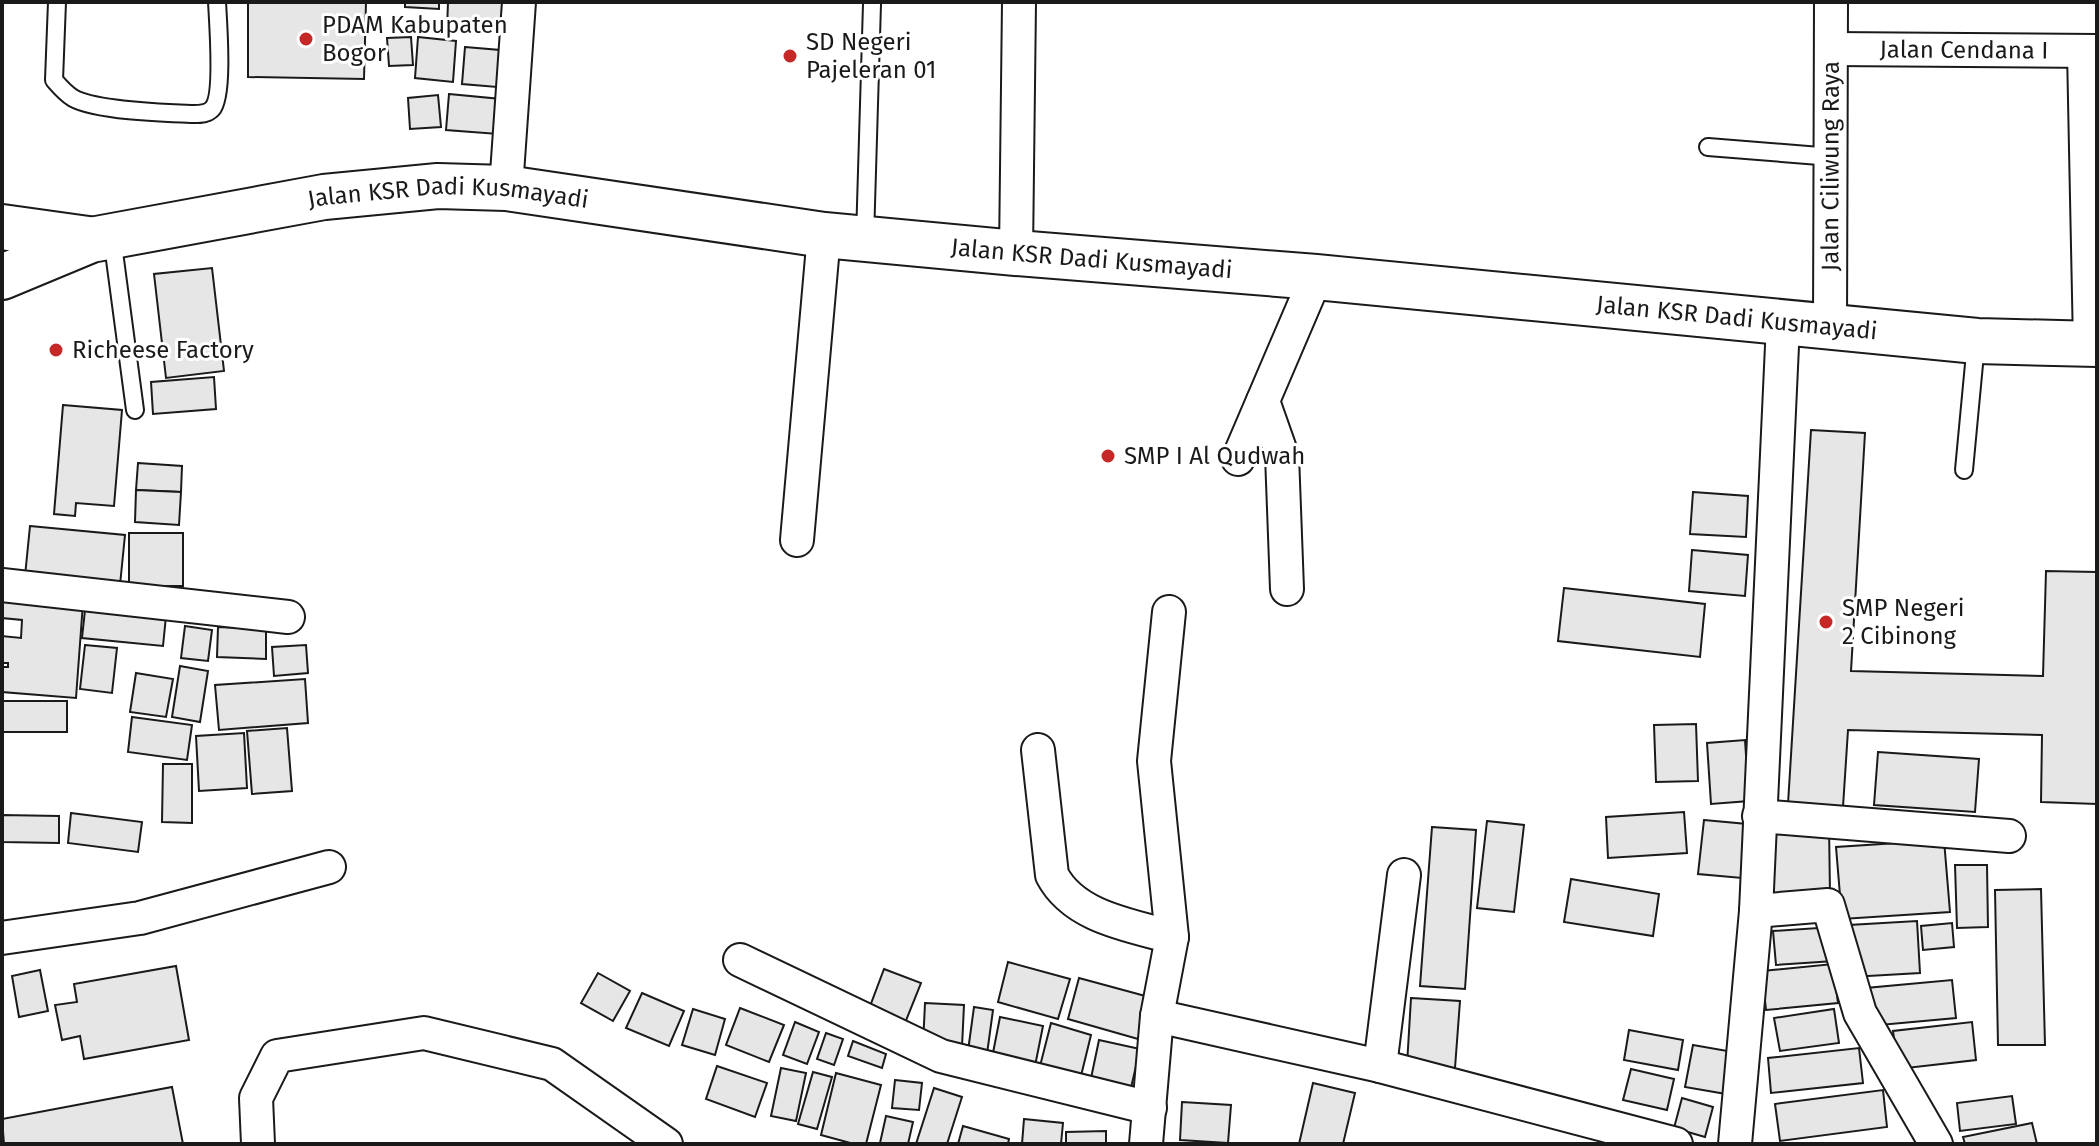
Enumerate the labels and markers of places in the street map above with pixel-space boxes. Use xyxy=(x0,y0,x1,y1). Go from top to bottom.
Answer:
place label: PDAM Kabupaten Bogor xyxy=(322,11,508,67)
place label: SD Negeri Pajeleran 01 xyxy=(806,28,936,84)
marker: PDAM Kabupaten Bogor xyxy=(297,30,315,48)
marker: SD Negeri Pajeleran 01 xyxy=(781,47,799,65)
place label: Richeese Factory xyxy=(72,336,254,364)
marker: Richeese Factory xyxy=(47,341,65,359)
place label: SMP I Al Qudwah xyxy=(1124,442,1305,470)
marker: SMP I Al Qudwah xyxy=(1099,447,1117,465)
place label: SMP Negeri 2 Cibinong xyxy=(1842,594,1965,650)
marker: SMP Negeri 2 Cibinong xyxy=(1817,613,1835,631)

